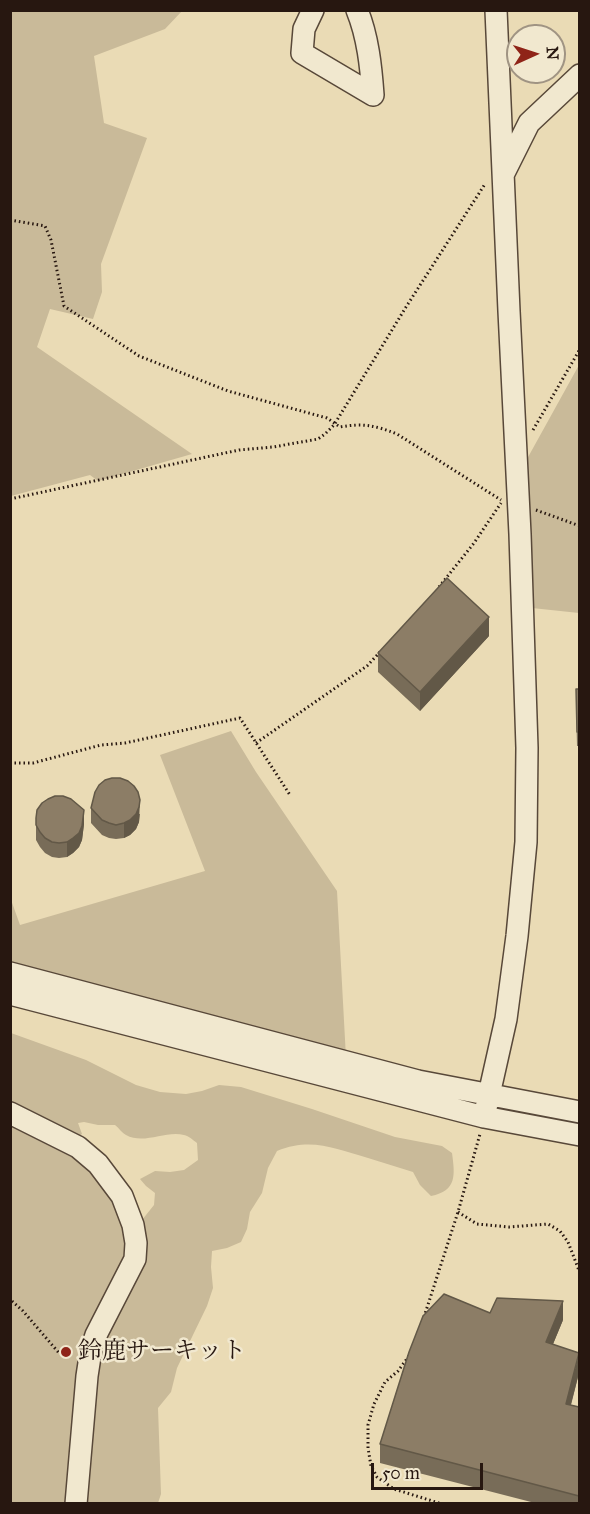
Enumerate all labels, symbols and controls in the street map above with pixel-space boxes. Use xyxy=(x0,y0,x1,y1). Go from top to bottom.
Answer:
north arrow xyxy=(506,24,566,84)
text: N xyxy=(543,46,562,60)
place label: 鈴鹿サーキット xyxy=(78,1338,246,1366)
marker: 鈴鹿サーキット xyxy=(59,1345,73,1359)
scale bar xyxy=(374,1451,486,1489)
text: 50 m xyxy=(382,1462,420,1484)

